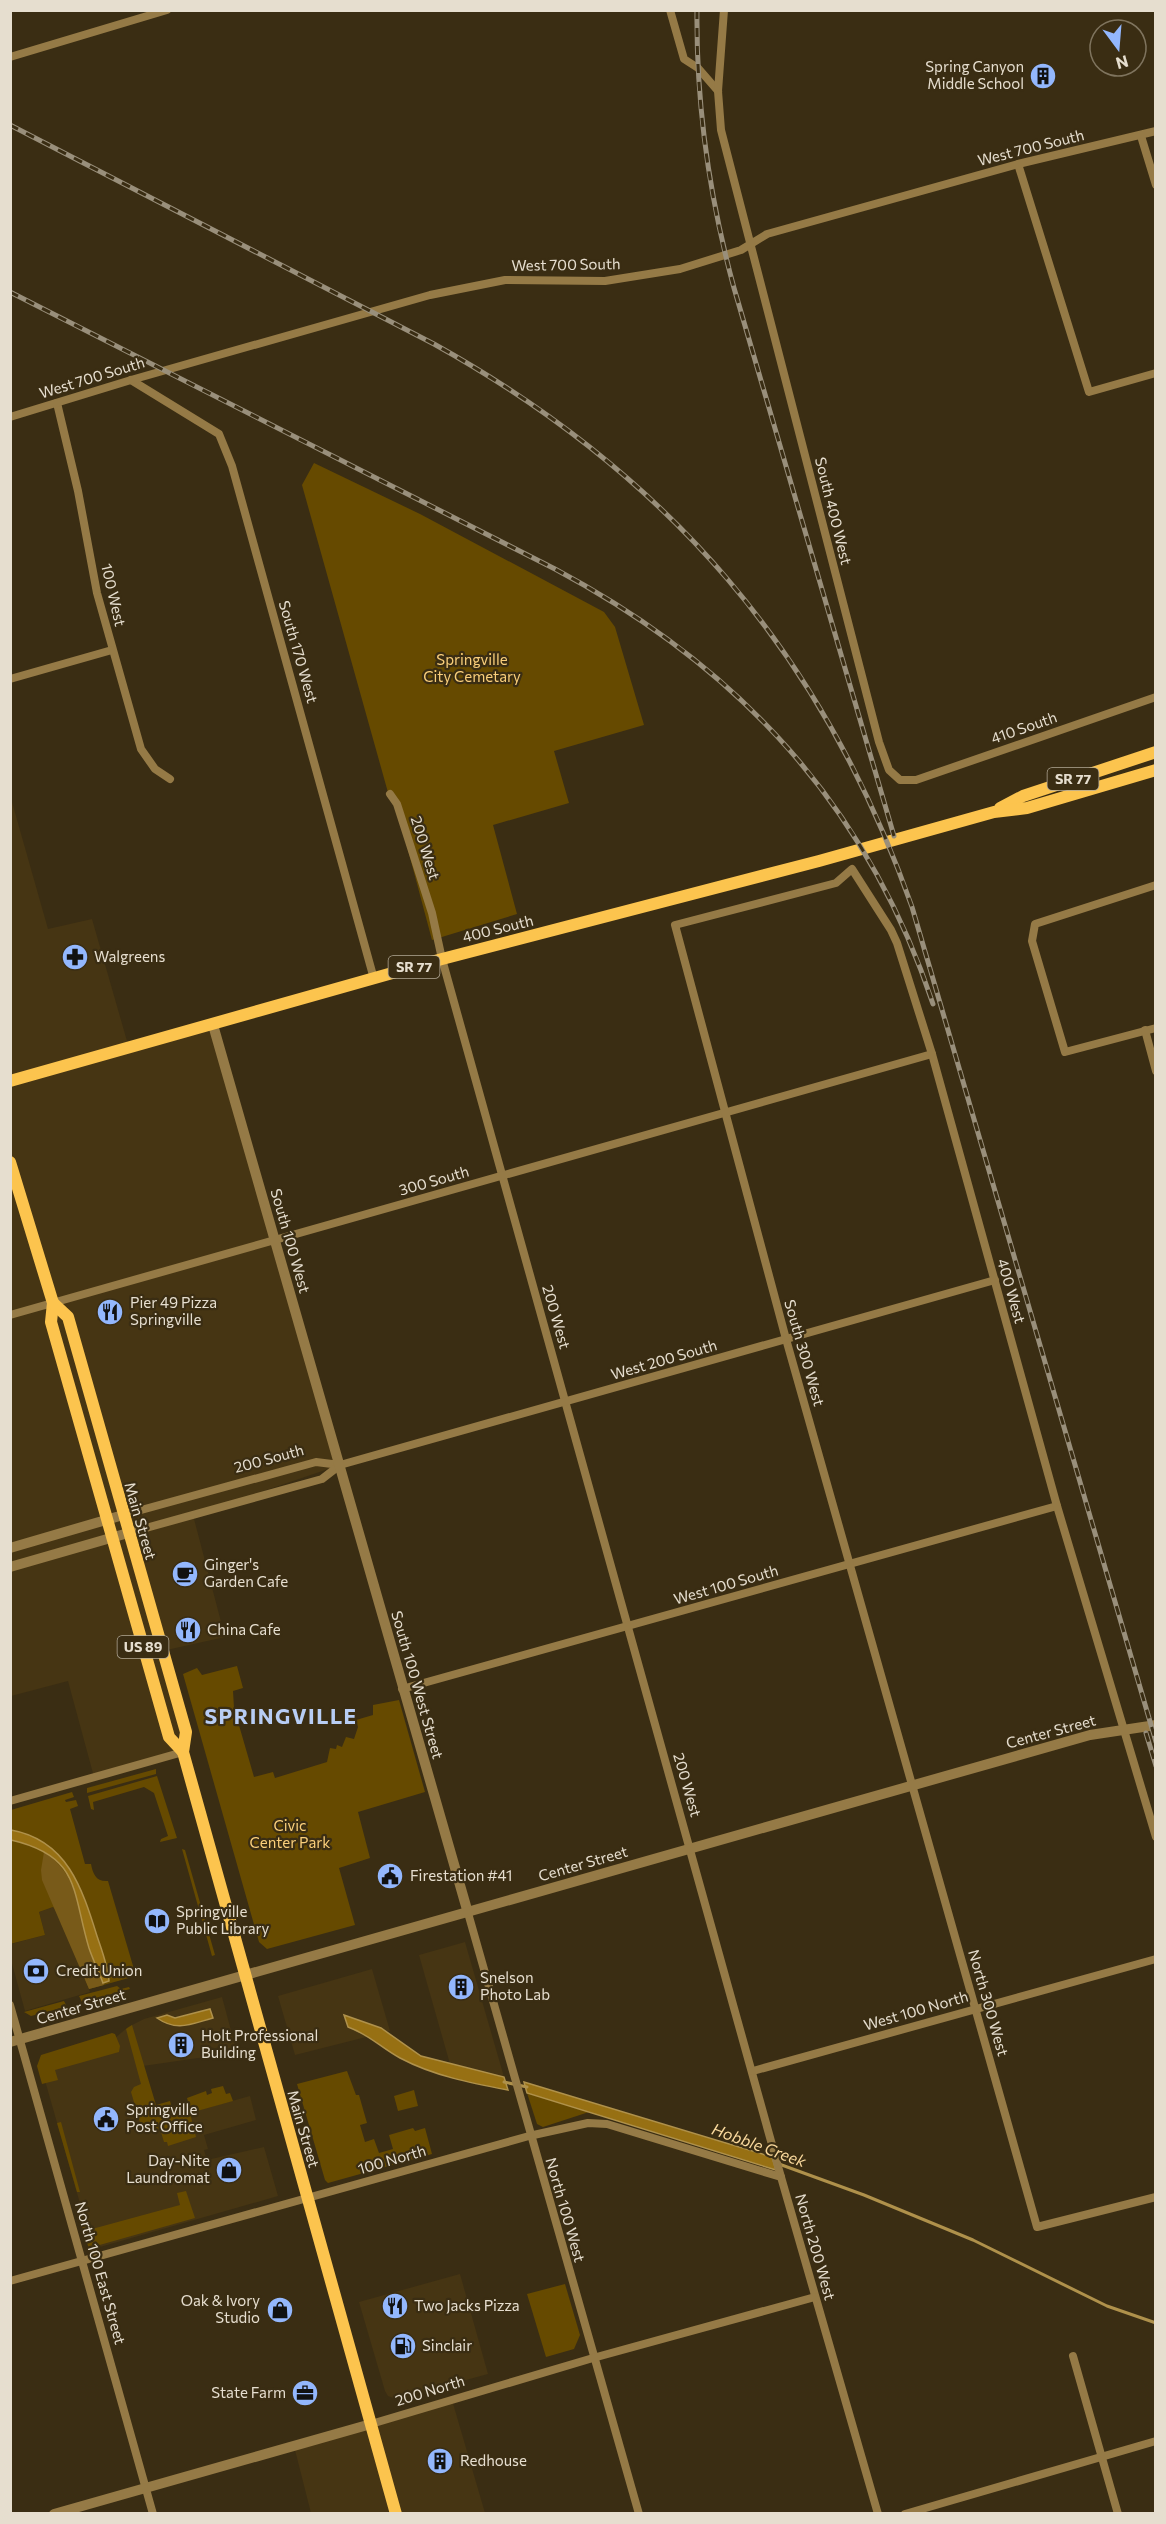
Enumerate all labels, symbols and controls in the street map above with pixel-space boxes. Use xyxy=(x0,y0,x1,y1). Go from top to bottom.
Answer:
north arrow xyxy=(1088,18,1148,78)
text: N xyxy=(1114,52,1131,74)
place label: Spring Canyon Middle School xyxy=(925,57,1024,92)
building icon: Spring Canyon Middle School xyxy=(1028,61,1058,91)
street label: West 700 South xyxy=(976,125,1086,169)
street label: West 700 South xyxy=(511,254,621,274)
street label: West 700 South xyxy=(37,352,147,402)
street label: South 400 West xyxy=(812,455,856,566)
street label: 100 West xyxy=(98,562,130,628)
street label: South 170 West xyxy=(276,598,322,705)
park label: Springville City Cemetary xyxy=(423,650,521,685)
street label: 410 South xyxy=(988,707,1059,747)
road number: SR 77 xyxy=(1048,768,1098,790)
street label: 200 West xyxy=(408,814,444,882)
street label: 400 South xyxy=(460,911,535,946)
pharmacy icon: Walgreens xyxy=(60,942,90,972)
place label: Walgreens xyxy=(94,947,165,965)
road number: SR 77 xyxy=(388,956,440,978)
street label: 300 South xyxy=(397,1161,471,1199)
street label: South 100 West xyxy=(267,1186,314,1295)
street label: 400 West xyxy=(994,1256,1030,1325)
street label: 200 West xyxy=(539,1283,575,1351)
place label: Pier 49 Pizza Springville xyxy=(130,1293,217,1328)
restaurant icon: Pier 49 Pizza Springville xyxy=(95,1297,125,1327)
street label: South 300 West xyxy=(781,1297,829,1408)
street label: West 200 South xyxy=(609,1335,719,1383)
street label: 200 South xyxy=(232,1440,306,1476)
street label: Main Street xyxy=(121,1480,161,1562)
place label: Ginger's Garden Cafe xyxy=(204,1555,288,1590)
cafe icon: Ginger's Garden Cafe xyxy=(170,1559,200,1589)
street label: West 100 South xyxy=(671,1561,780,1608)
street label: South 100 West Street xyxy=(388,1609,448,1761)
restaurant icon: China Cafe xyxy=(173,1615,203,1645)
place label: China Cafe xyxy=(207,1620,281,1638)
road number: US 89 xyxy=(118,1636,168,1658)
district label: SPRINGVILLE xyxy=(204,1703,358,1728)
street label: Center Street xyxy=(1004,1710,1098,1752)
street label: 200 West xyxy=(670,1751,706,1819)
park label: Civic Center Park xyxy=(250,1816,330,1851)
street label: Center Street xyxy=(536,1842,629,1884)
public building icon: Firestation #41 xyxy=(375,1861,405,1891)
place label: Firestation #41 xyxy=(410,1866,513,1884)
place label: Springville Public Library xyxy=(176,1902,270,1937)
library icon: Springville Public Library xyxy=(142,1906,172,1936)
street label: North 300 West xyxy=(965,1947,1013,2058)
bank icon: Credit Union xyxy=(21,1956,51,1986)
place label: Credit Union xyxy=(56,1961,142,1979)
place label: Snelson Photo Lab xyxy=(480,1968,550,2003)
building icon: Snelson Photo Lab xyxy=(446,1972,476,2002)
street label: Center Street xyxy=(34,1985,127,2027)
street label: West 100 North xyxy=(861,1987,970,2034)
place label: Holt Professional Building xyxy=(201,2026,318,2061)
building icon: Holt Professional Building xyxy=(166,2030,196,2060)
street label: Main Street xyxy=(284,2088,324,2170)
place label: Springville Post Office xyxy=(126,2100,203,2135)
public building icon: Springville Post Office xyxy=(91,2104,121,2134)
water label: Hobble Creek xyxy=(710,2119,809,2170)
street label: 100 North xyxy=(356,2141,428,2177)
place label: Day-Nite Laundromat xyxy=(126,2151,210,2186)
shop icon: Day-Nite Laundromat xyxy=(214,2155,244,2185)
street label: North 100 West xyxy=(542,2155,589,2264)
street label: North 200 West xyxy=(792,2192,840,2302)
street label: North 100 East Street xyxy=(72,2199,130,2346)
place label: Oak & Ivory Studio xyxy=(181,2291,260,2326)
restaurant icon: Two Jacks Pizza xyxy=(380,2291,410,2321)
shop icon: Oak & Ivory Studio xyxy=(265,2295,295,2325)
place label: Two Jacks Pizza xyxy=(414,2296,520,2314)
fuel station icon: Sinclair xyxy=(388,2331,418,2361)
place label: Sinclair xyxy=(422,2336,472,2354)
street label: 200 North xyxy=(393,2371,467,2409)
office icon: State Farm xyxy=(290,2378,320,2408)
place label: State Farm xyxy=(211,2383,286,2401)
building icon: Redhouse xyxy=(425,2446,455,2476)
place label: Redhouse xyxy=(460,2451,527,2469)

